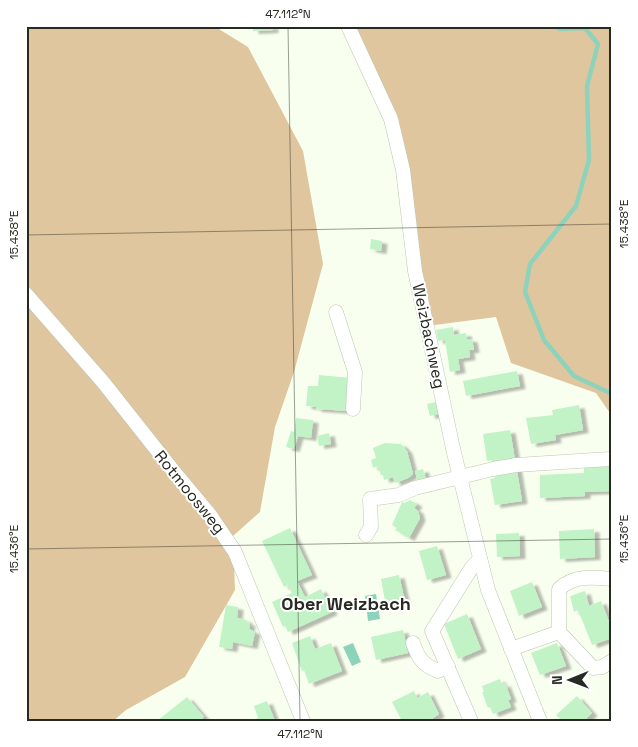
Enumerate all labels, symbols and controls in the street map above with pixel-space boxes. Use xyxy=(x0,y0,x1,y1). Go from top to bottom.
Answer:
text: 47.112°N xyxy=(265,6,311,22)
text: 15.438°E xyxy=(616,199,632,248)
text: 15.438°E xyxy=(6,210,22,259)
street label: Weizbachweg xyxy=(408,282,450,390)
street label: Rotmoosweg xyxy=(150,446,230,538)
text: 15.436°E xyxy=(616,514,632,563)
text: 15.436°E xyxy=(6,524,22,573)
district label: Ober Weizbach xyxy=(281,592,411,615)
north arrow xyxy=(546,654,596,704)
text: N xyxy=(548,675,566,685)
text: 47.112°N xyxy=(277,726,323,742)

